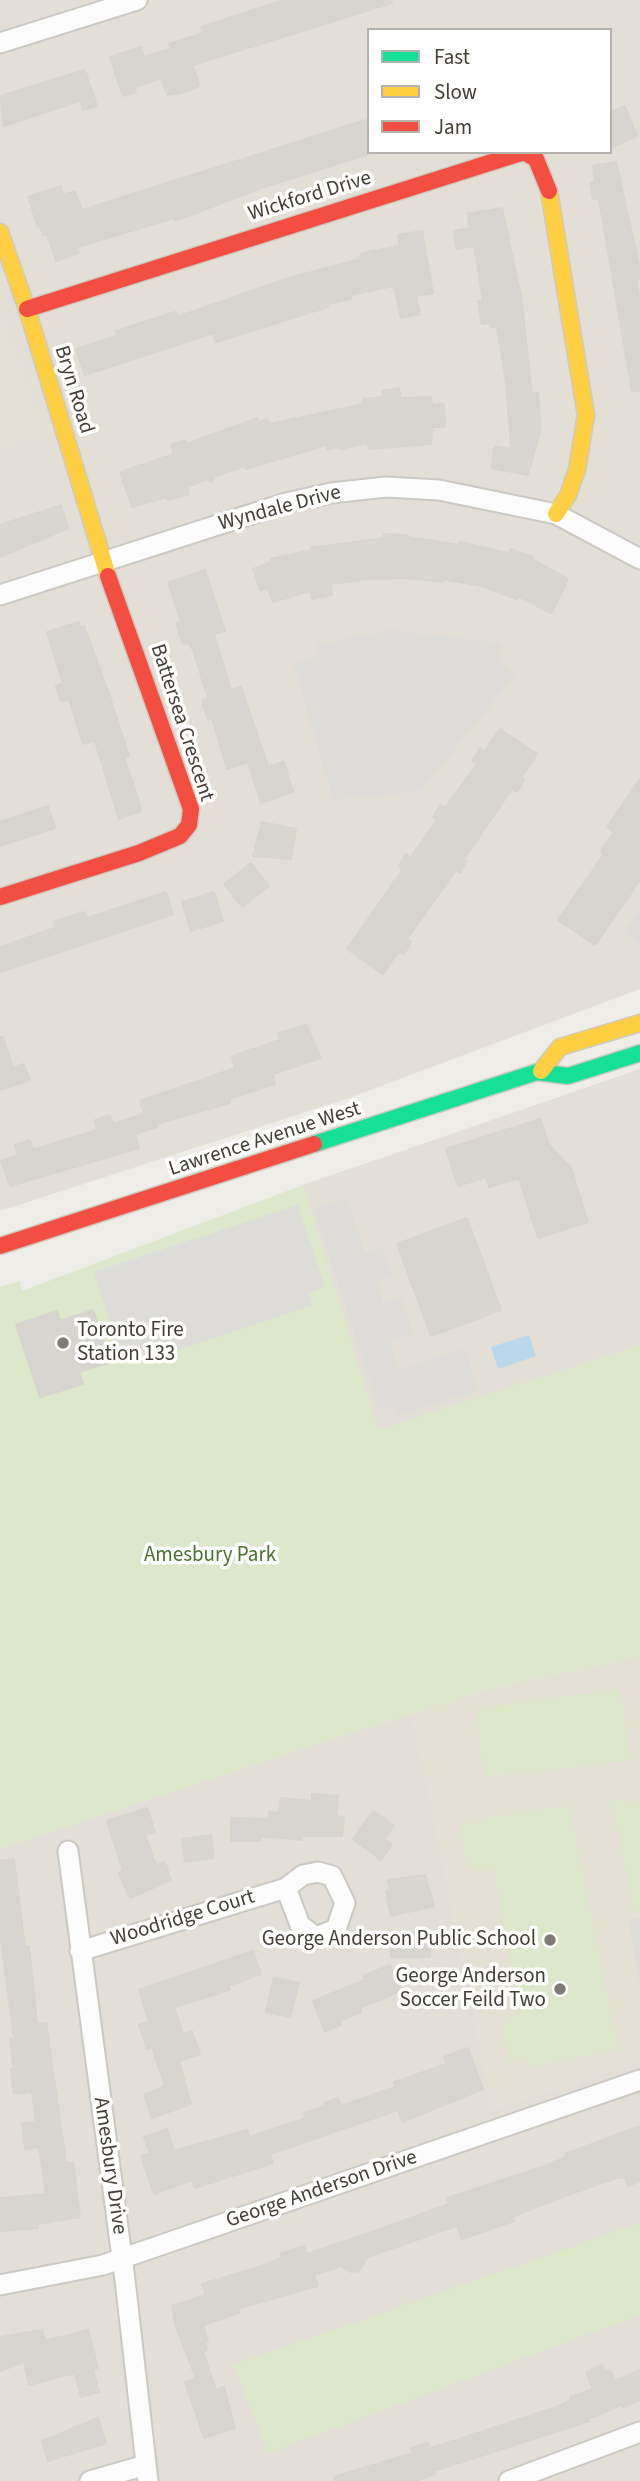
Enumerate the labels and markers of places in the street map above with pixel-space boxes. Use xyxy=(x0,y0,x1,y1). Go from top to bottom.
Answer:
place label: Toronto Fire Station 133 xyxy=(77,1318,184,1368)
marker: Toronto Fire Station 133 xyxy=(55,1335,71,1351)
place label: George Anderson Public School xyxy=(262,1927,536,1953)
marker: George Anderson Public School xyxy=(542,1932,558,1948)
place label: George Anderson Soccer Feild Two xyxy=(395,1964,546,2014)
marker: George Anderson Soccer Feild Two xyxy=(552,1981,568,1997)

